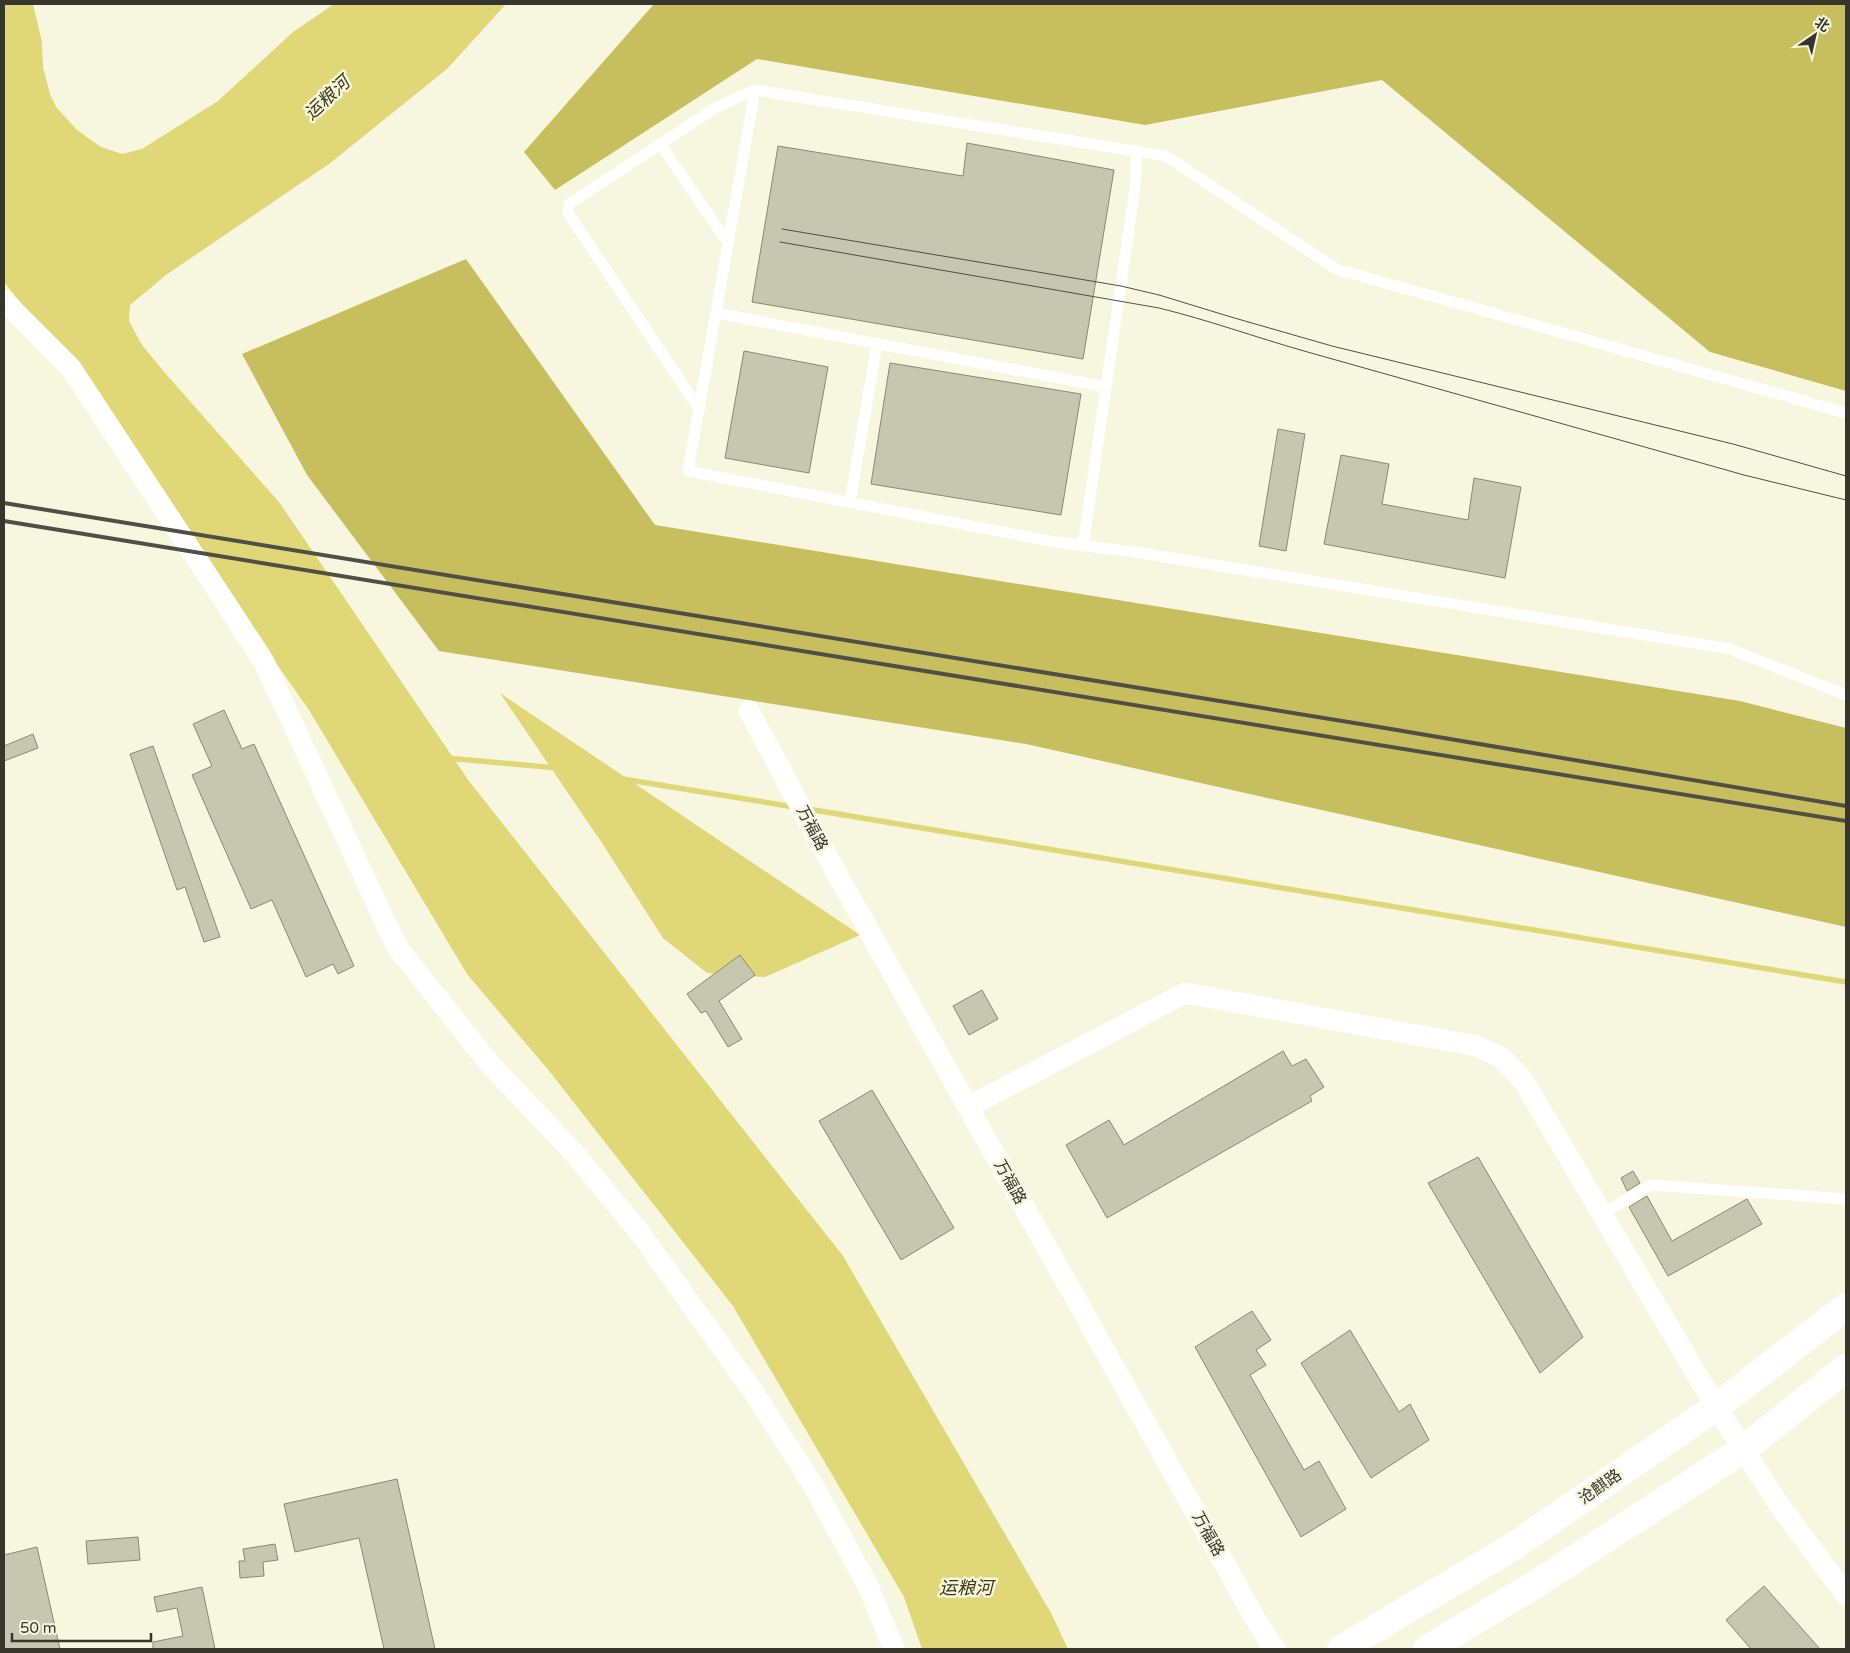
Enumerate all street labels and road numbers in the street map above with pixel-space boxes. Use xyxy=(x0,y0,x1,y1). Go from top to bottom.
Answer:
street label: 万福路 xyxy=(792,802,832,854)
street label: 万福路 xyxy=(990,1156,1030,1208)
street label: 沧麒路 xyxy=(1575,1465,1625,1509)
street label: 万福路 xyxy=(1188,1508,1228,1560)

